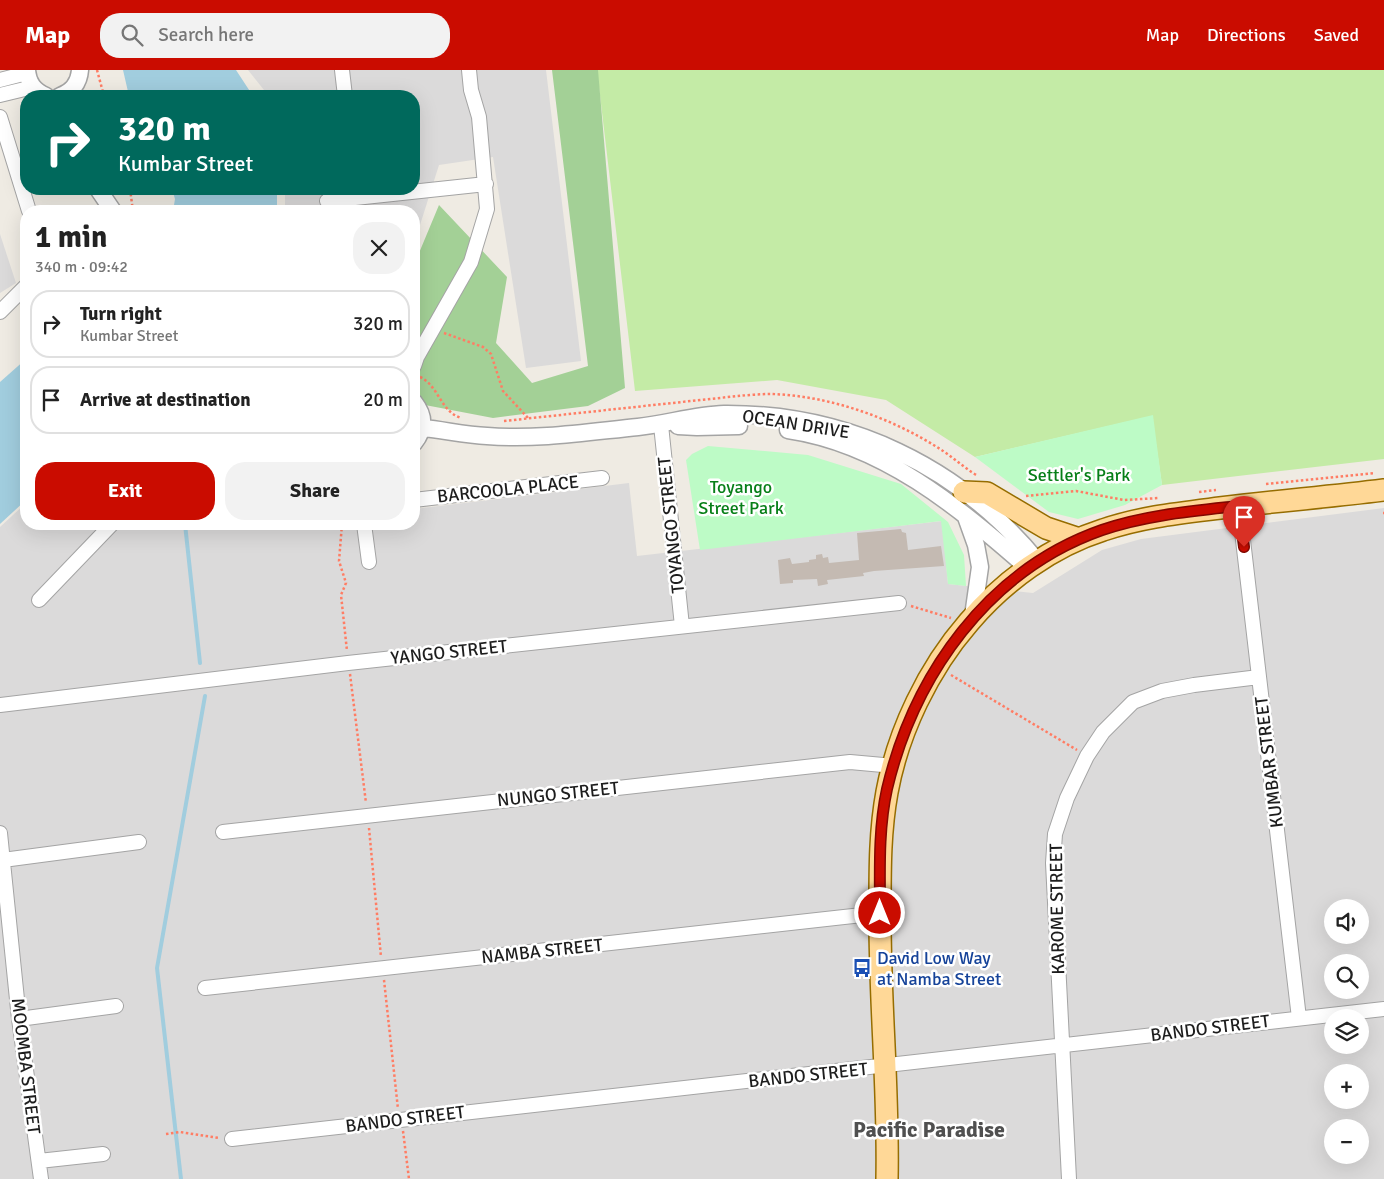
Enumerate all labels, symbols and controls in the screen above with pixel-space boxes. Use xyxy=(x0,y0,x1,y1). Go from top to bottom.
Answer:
search box xyxy=(100,13,450,58)
text: Map xyxy=(25,20,70,50)
icon: search xyxy=(118,21,146,49)
text: Search here xyxy=(158,23,254,47)
text: Map xyxy=(1146,24,1179,46)
text: Directions xyxy=(1207,24,1286,46)
text: Saved xyxy=(1314,24,1359,46)
text: 320 m xyxy=(118,107,211,150)
icon: right xyxy=(35,110,100,175)
text: Kumbar Street xyxy=(118,150,253,177)
text: 1 min xyxy=(35,219,107,256)
button: close xyxy=(353,222,405,274)
text: 340 m · 09:42 xyxy=(35,257,128,277)
text: Turn right xyxy=(80,302,162,326)
icon: right xyxy=(37,310,65,338)
text: 320 m xyxy=(353,312,403,336)
text: Kumbar Street xyxy=(80,326,178,346)
icon: arrive xyxy=(37,386,65,414)
text: Arrive at destination xyxy=(80,388,251,412)
text: 20 m xyxy=(363,388,403,412)
street label: OCEAN DRIVE xyxy=(741,405,851,443)
street label: TOYANGO STREET xyxy=(653,456,689,594)
button: Exit xyxy=(35,462,215,520)
button: Share xyxy=(225,462,405,520)
park label: Settler's Park xyxy=(1028,464,1130,486)
street label: BARCOOLA PLACE xyxy=(436,471,580,507)
park label: Toyango Street Park xyxy=(698,476,784,519)
pin xyxy=(1223,496,1265,547)
icon: arrive xyxy=(1230,503,1258,531)
street label: YANGO STREET xyxy=(390,635,509,669)
street label: KUMBAR STREET xyxy=(1250,695,1288,829)
street label: NUNGO STREET xyxy=(496,777,620,811)
street label: KAROME STREET xyxy=(1045,843,1069,975)
position arrow xyxy=(853,886,905,938)
map controls xyxy=(1324,899,1369,1164)
button: sound xyxy=(1324,899,1369,944)
street label: NAMBA STREET xyxy=(480,934,604,968)
place label: David Low Way at Namba Street xyxy=(877,947,1001,990)
button: search xyxy=(1324,954,1369,999)
bus stop icon: David Low Way at Namba Street xyxy=(851,957,873,979)
street label: MOOMBA STREET xyxy=(7,997,45,1135)
button: layers xyxy=(1324,1009,1369,1054)
street label: BANDO STREET xyxy=(1149,1010,1271,1046)
street label: BANDO STREET xyxy=(747,1058,869,1092)
button: + xyxy=(1324,1064,1369,1109)
street label: BANDO STREET xyxy=(344,1101,466,1137)
district label: Pacific Paradise xyxy=(853,1116,1005,1143)
button: − xyxy=(1324,1119,1369,1164)

